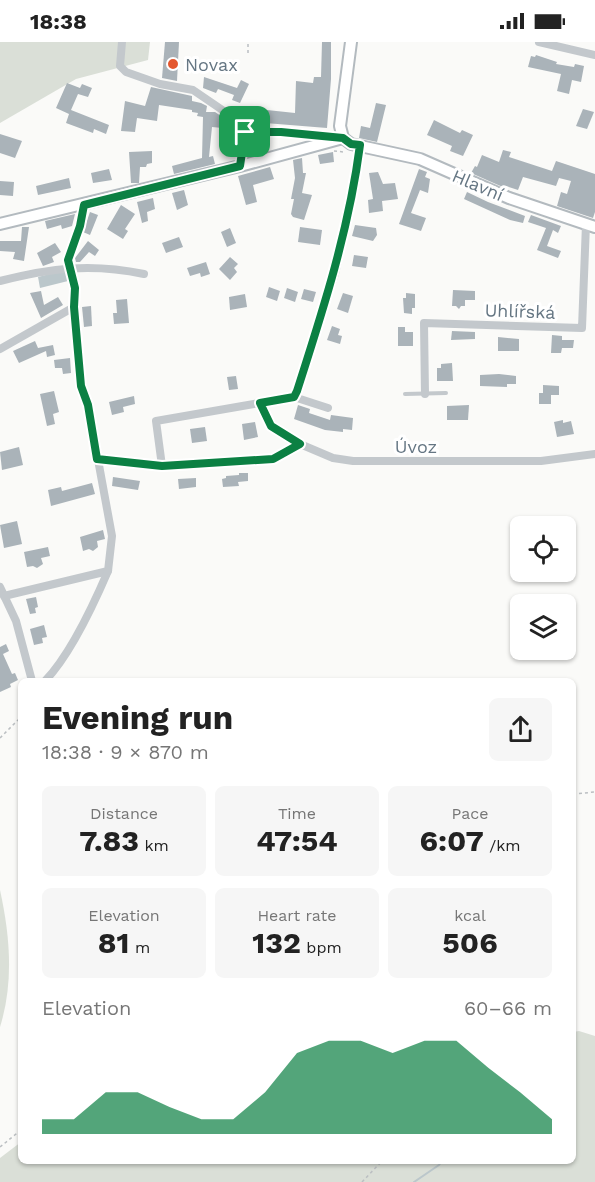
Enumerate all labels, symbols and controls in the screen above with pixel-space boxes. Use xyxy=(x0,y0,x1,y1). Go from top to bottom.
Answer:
text: 18:38 xyxy=(30,9,87,34)
place label: Novax xyxy=(185,54,238,75)
marker: Novax xyxy=(166,57,180,71)
pin xyxy=(219,106,270,157)
icon: arrive xyxy=(228,115,261,148)
street label: Hlavní xyxy=(449,165,507,205)
street label: Uhlířská xyxy=(484,299,556,323)
street label: Úvoz xyxy=(395,436,437,457)
map controls xyxy=(510,516,576,660)
button: locate xyxy=(510,516,576,582)
button: layers xyxy=(510,594,576,660)
text: Evening run xyxy=(42,698,233,737)
button: share xyxy=(489,698,552,761)
text: 18:38 · 9 × 870 m xyxy=(42,740,209,764)
text: Distance xyxy=(90,804,158,823)
text: Time xyxy=(278,804,316,823)
text: Pace xyxy=(451,804,489,823)
text: 7.83 xyxy=(79,823,139,858)
text: 47:54 xyxy=(256,823,338,858)
text: 6:07 xyxy=(419,823,484,858)
text: km xyxy=(139,836,169,855)
text: /km xyxy=(484,836,521,855)
text: Elevation xyxy=(88,906,160,925)
text: Heart rate xyxy=(257,906,337,925)
text: kcal xyxy=(454,906,486,925)
text: 81 xyxy=(98,925,130,960)
text: 132 xyxy=(252,925,301,960)
text: 506 xyxy=(442,925,498,960)
text: m xyxy=(130,938,150,957)
text: bpm xyxy=(301,938,342,957)
text: Elevation xyxy=(42,996,131,1020)
text: 60–66 m xyxy=(464,996,552,1020)

